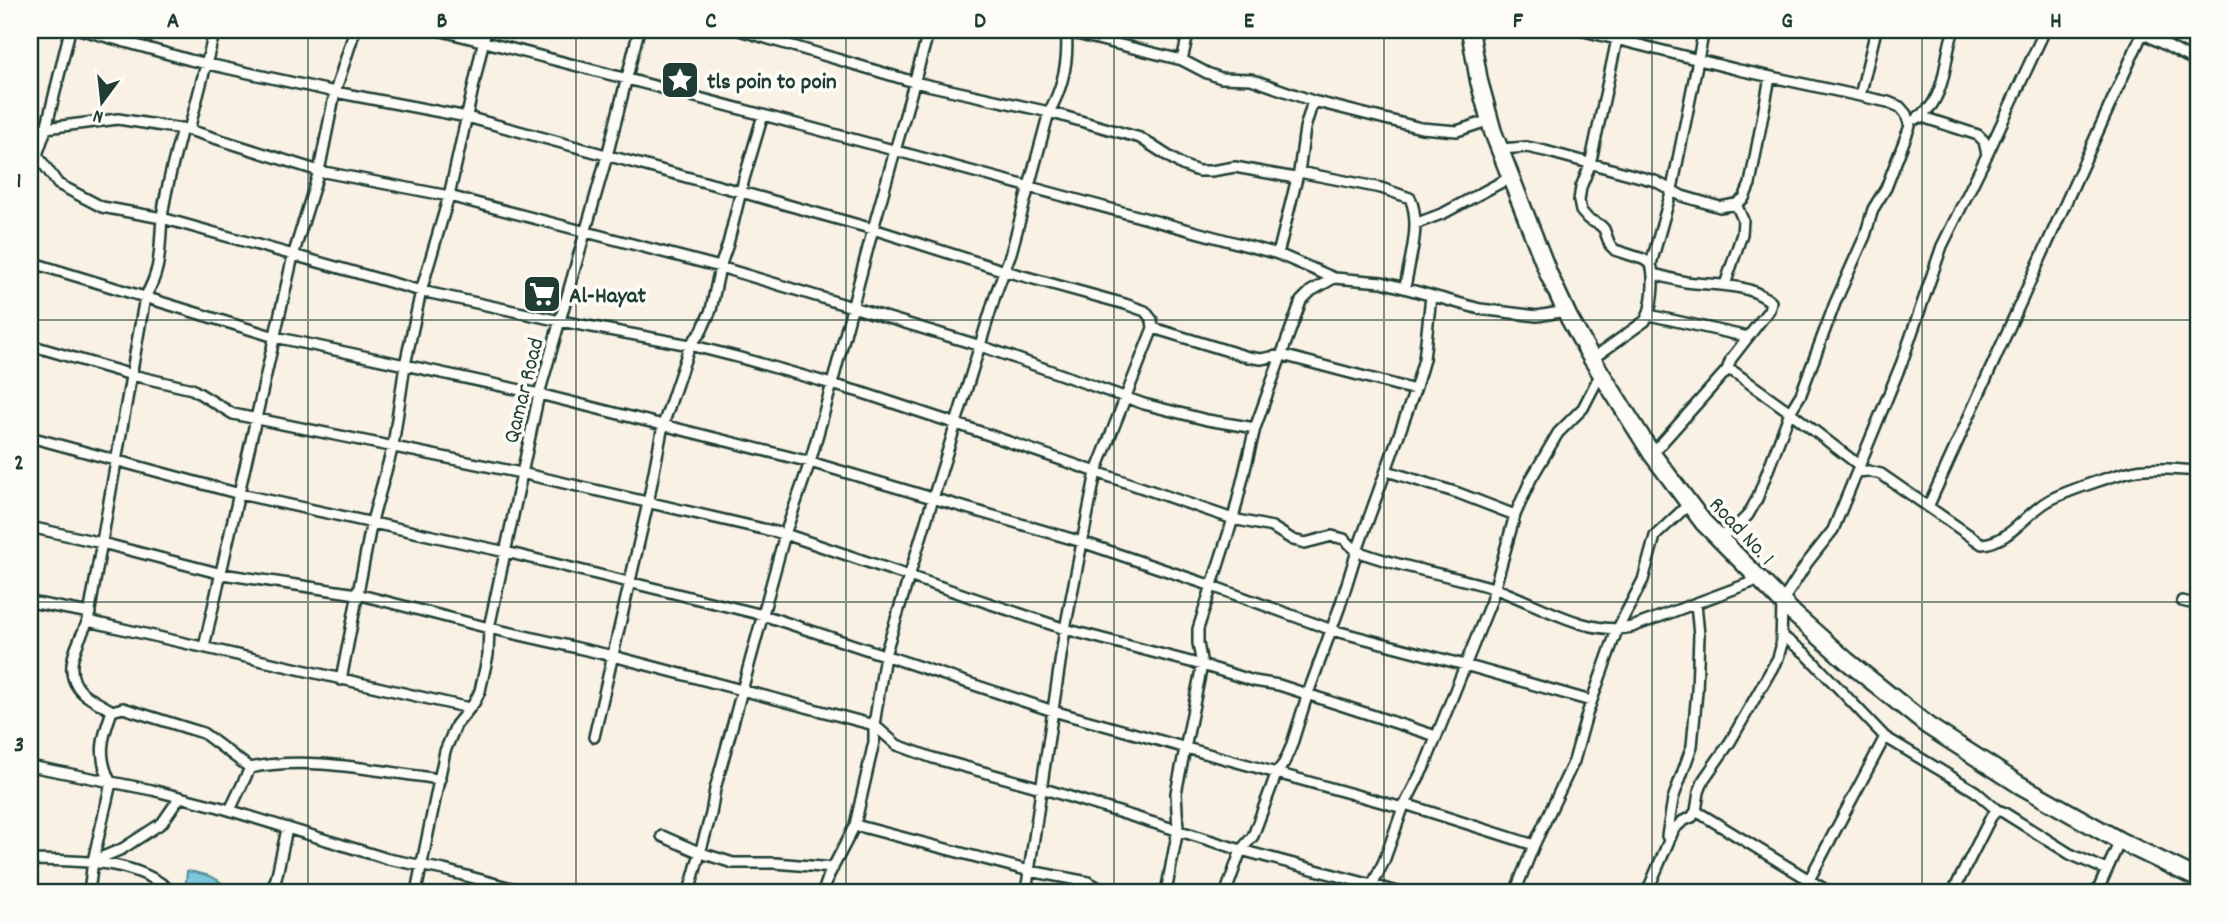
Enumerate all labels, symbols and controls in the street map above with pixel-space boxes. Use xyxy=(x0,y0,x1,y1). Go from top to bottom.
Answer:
text: A xyxy=(167,6,179,39)
text: B xyxy=(437,6,448,39)
text: C xyxy=(705,6,717,39)
text: D xyxy=(974,6,986,39)
text: E xyxy=(1244,6,1255,39)
text: F xyxy=(1513,6,1524,39)
text: G xyxy=(1781,6,1793,39)
text: H xyxy=(2050,6,2062,39)
place icon: tls poin to poin xyxy=(659,59,701,101)
north arrow xyxy=(66,66,136,136)
place label: tls poin to poin xyxy=(707,67,837,100)
text: N xyxy=(90,101,107,129)
text: 1 xyxy=(16,166,22,199)
supermarket icon: Al-Hayat xyxy=(521,273,563,315)
place label: Al-Hayat xyxy=(569,281,647,314)
street label: Qamar Road xyxy=(496,335,554,447)
text: 2 xyxy=(14,448,24,481)
street label: Road No. 1 xyxy=(1700,490,1781,574)
text: 3 xyxy=(14,730,24,763)

